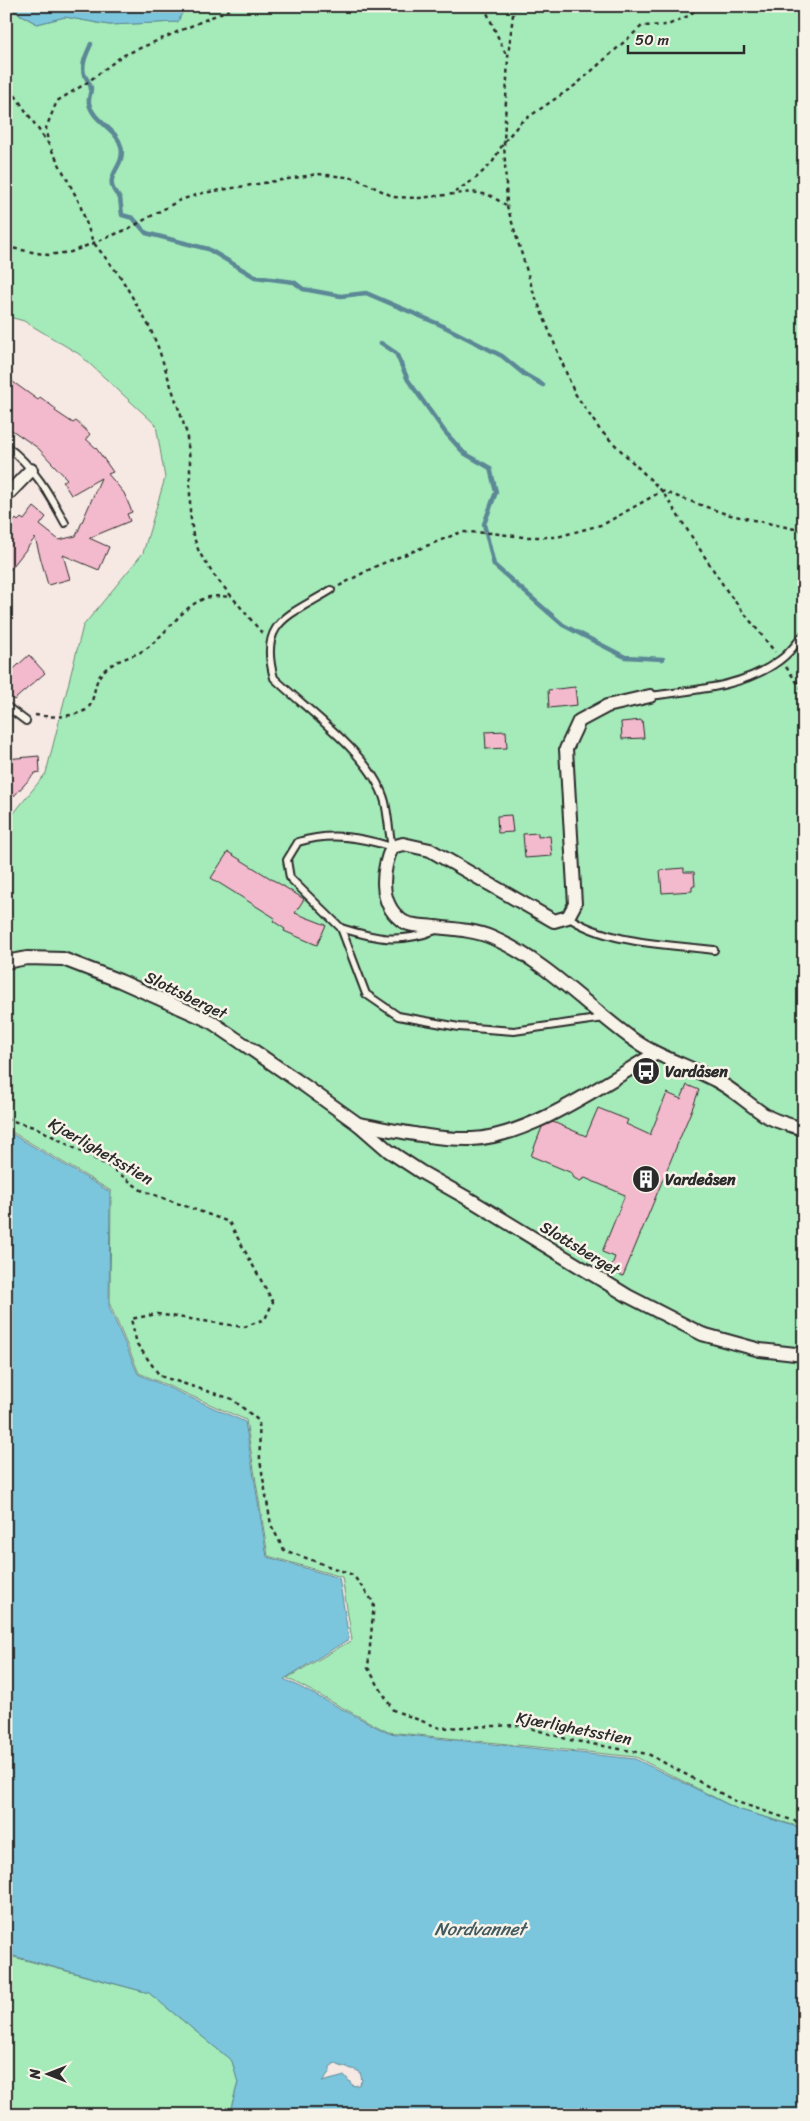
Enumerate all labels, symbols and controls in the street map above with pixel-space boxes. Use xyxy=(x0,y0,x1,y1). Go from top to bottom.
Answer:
scale bar xyxy=(628,22,744,54)
text: 50 m xyxy=(635,27,670,53)
street label: Slottsberget xyxy=(140,962,233,1028)
bus stop icon: Vardåsen xyxy=(631,1056,661,1086)
place label: Vardåsen xyxy=(665,1057,728,1086)
street label: Kjærlighetsstien xyxy=(43,1109,159,1193)
building icon: Vardeåsen xyxy=(631,1164,661,1194)
place label: Vardeåsen xyxy=(665,1165,736,1194)
street label: Slottsberget xyxy=(534,1213,626,1284)
street label: Kjærlighetsstien xyxy=(514,1703,635,1753)
water label: Nordvannet xyxy=(434,1913,528,1945)
north arrow xyxy=(22,2048,72,2098)
text: N xyxy=(23,2069,48,2080)

